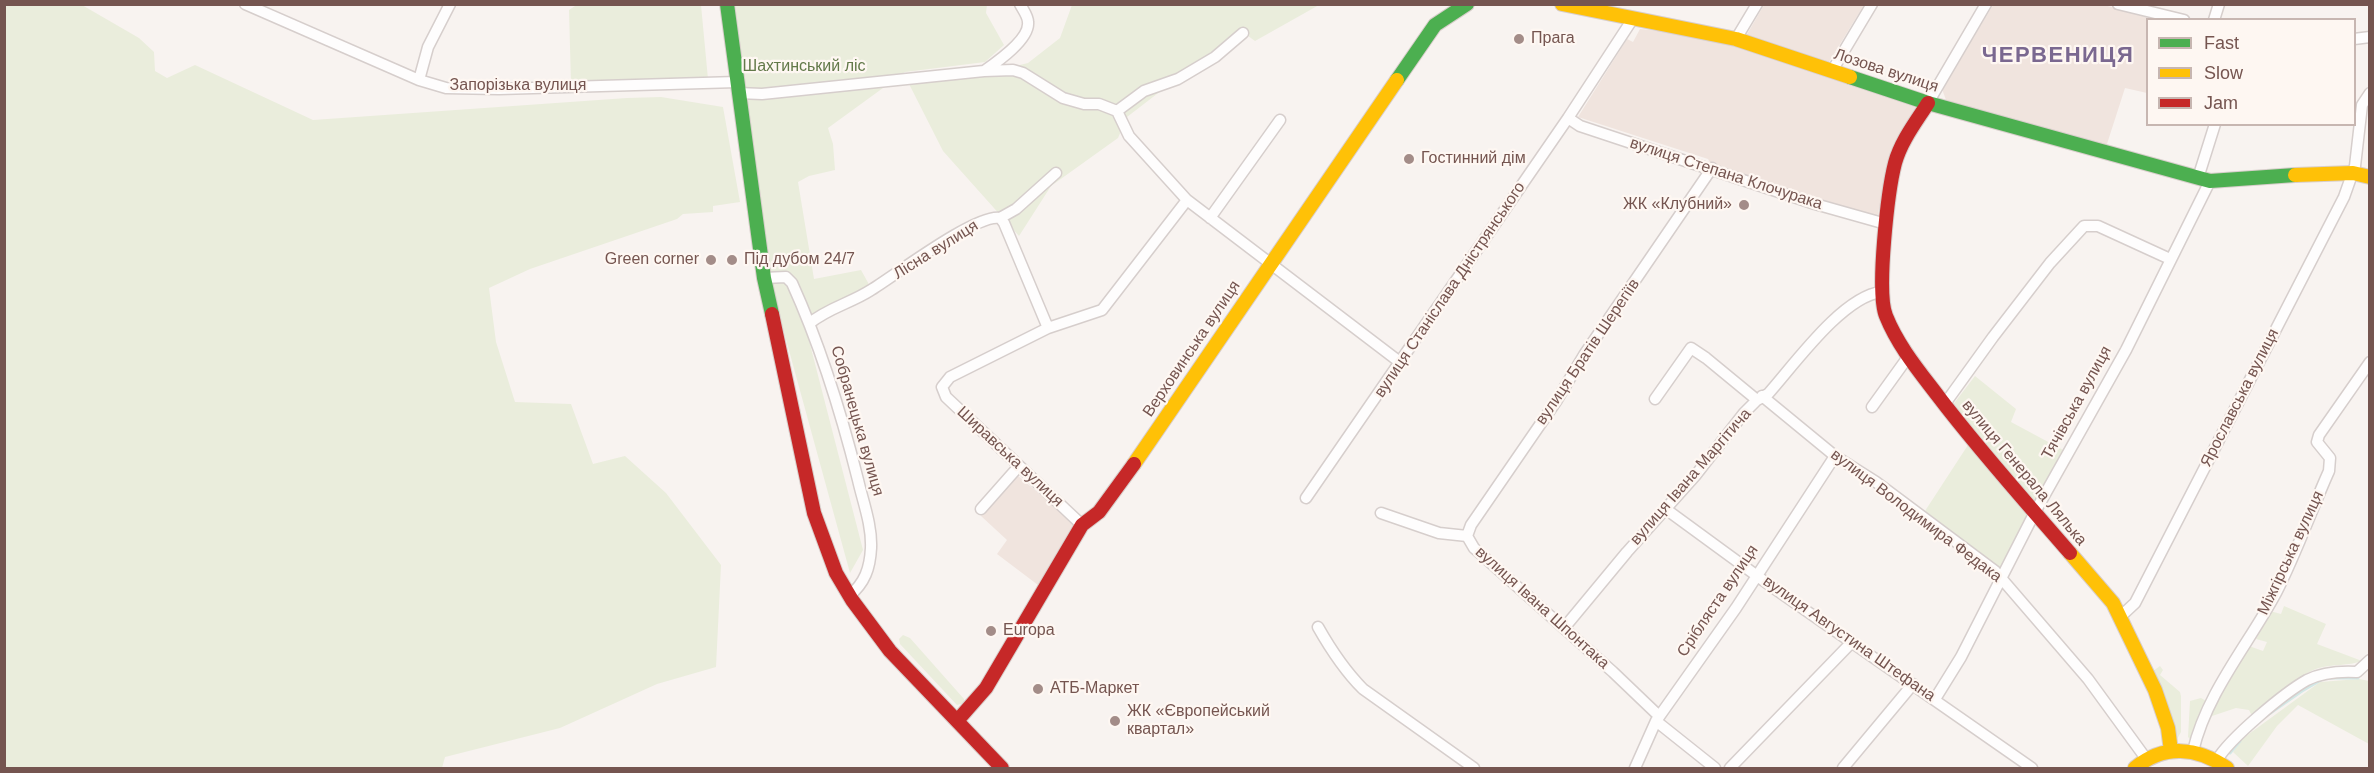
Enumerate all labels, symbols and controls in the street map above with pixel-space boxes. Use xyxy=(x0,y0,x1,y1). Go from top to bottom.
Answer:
legend xyxy=(2146,18,2356,126)
place label: Прага xyxy=(1531,29,1575,49)
marker: Прага xyxy=(1512,32,1526,46)
text: Fast xyxy=(2204,33,2239,53)
district label: ЧЕРВЕНИЦЯ xyxy=(1982,43,2134,69)
street label: Лозова вулиця xyxy=(1831,45,1941,97)
park label: Шахтинський ліс xyxy=(742,57,866,77)
text: Slow xyxy=(2204,63,2243,83)
street label: Запорізька вулиця xyxy=(450,76,586,96)
text: Jam xyxy=(2204,93,2238,113)
street label: вулиця Степана Клочурака xyxy=(1627,134,1825,214)
place label: Гостинний дім xyxy=(1421,149,1526,169)
marker: Гостинний дім xyxy=(1402,152,1416,166)
street label: вулиця Станіслава Дністрянського xyxy=(1371,179,1529,401)
place label: ЖК «Клубний» xyxy=(1623,195,1732,215)
marker: ЖК «Клубний» xyxy=(1737,198,1751,212)
street label: Лісна вулиця xyxy=(890,216,982,284)
place label: Green corner xyxy=(605,250,699,270)
place label: Під дубом 24/7 xyxy=(744,250,855,270)
marker: Green corner xyxy=(704,253,718,267)
marker: Під дубом 24/7 xyxy=(725,253,739,267)
street label: вулиця Братів Шерегіїв xyxy=(1532,275,1644,429)
street label: Верховинська вулиця xyxy=(1139,277,1245,421)
street label: Ярославська вулиця xyxy=(2197,326,2283,470)
street label: Тячівська вулиця xyxy=(2038,343,2116,463)
street label: Собранецька вулиця xyxy=(826,344,888,498)
street label: вулиця Генерала Лялька xyxy=(1957,396,2091,550)
street label: Ширавська вулиця xyxy=(953,403,1067,511)
street label: вулиця Івана Маргітича xyxy=(1627,405,1755,549)
street label: вулиця Володимира Федака xyxy=(1827,445,2005,587)
street label: Міжгірська вулиця xyxy=(2254,488,2328,618)
street label: Срібляста вулиця xyxy=(1673,541,1763,661)
street label: вулиця Івана Шпонтака xyxy=(1471,543,1613,673)
street label: вулиця Августина Штефана xyxy=(1759,572,1939,706)
place label: Europa xyxy=(1003,621,1055,641)
marker: Europa xyxy=(984,624,998,638)
place label: АТБ-Маркет xyxy=(1050,679,1139,699)
marker: АТБ-Маркет xyxy=(1031,682,1045,696)
place label: ЖК «Європейський квартал» xyxy=(1127,702,1270,740)
marker: ЖК «Європейський квартал» xyxy=(1108,714,1122,728)

